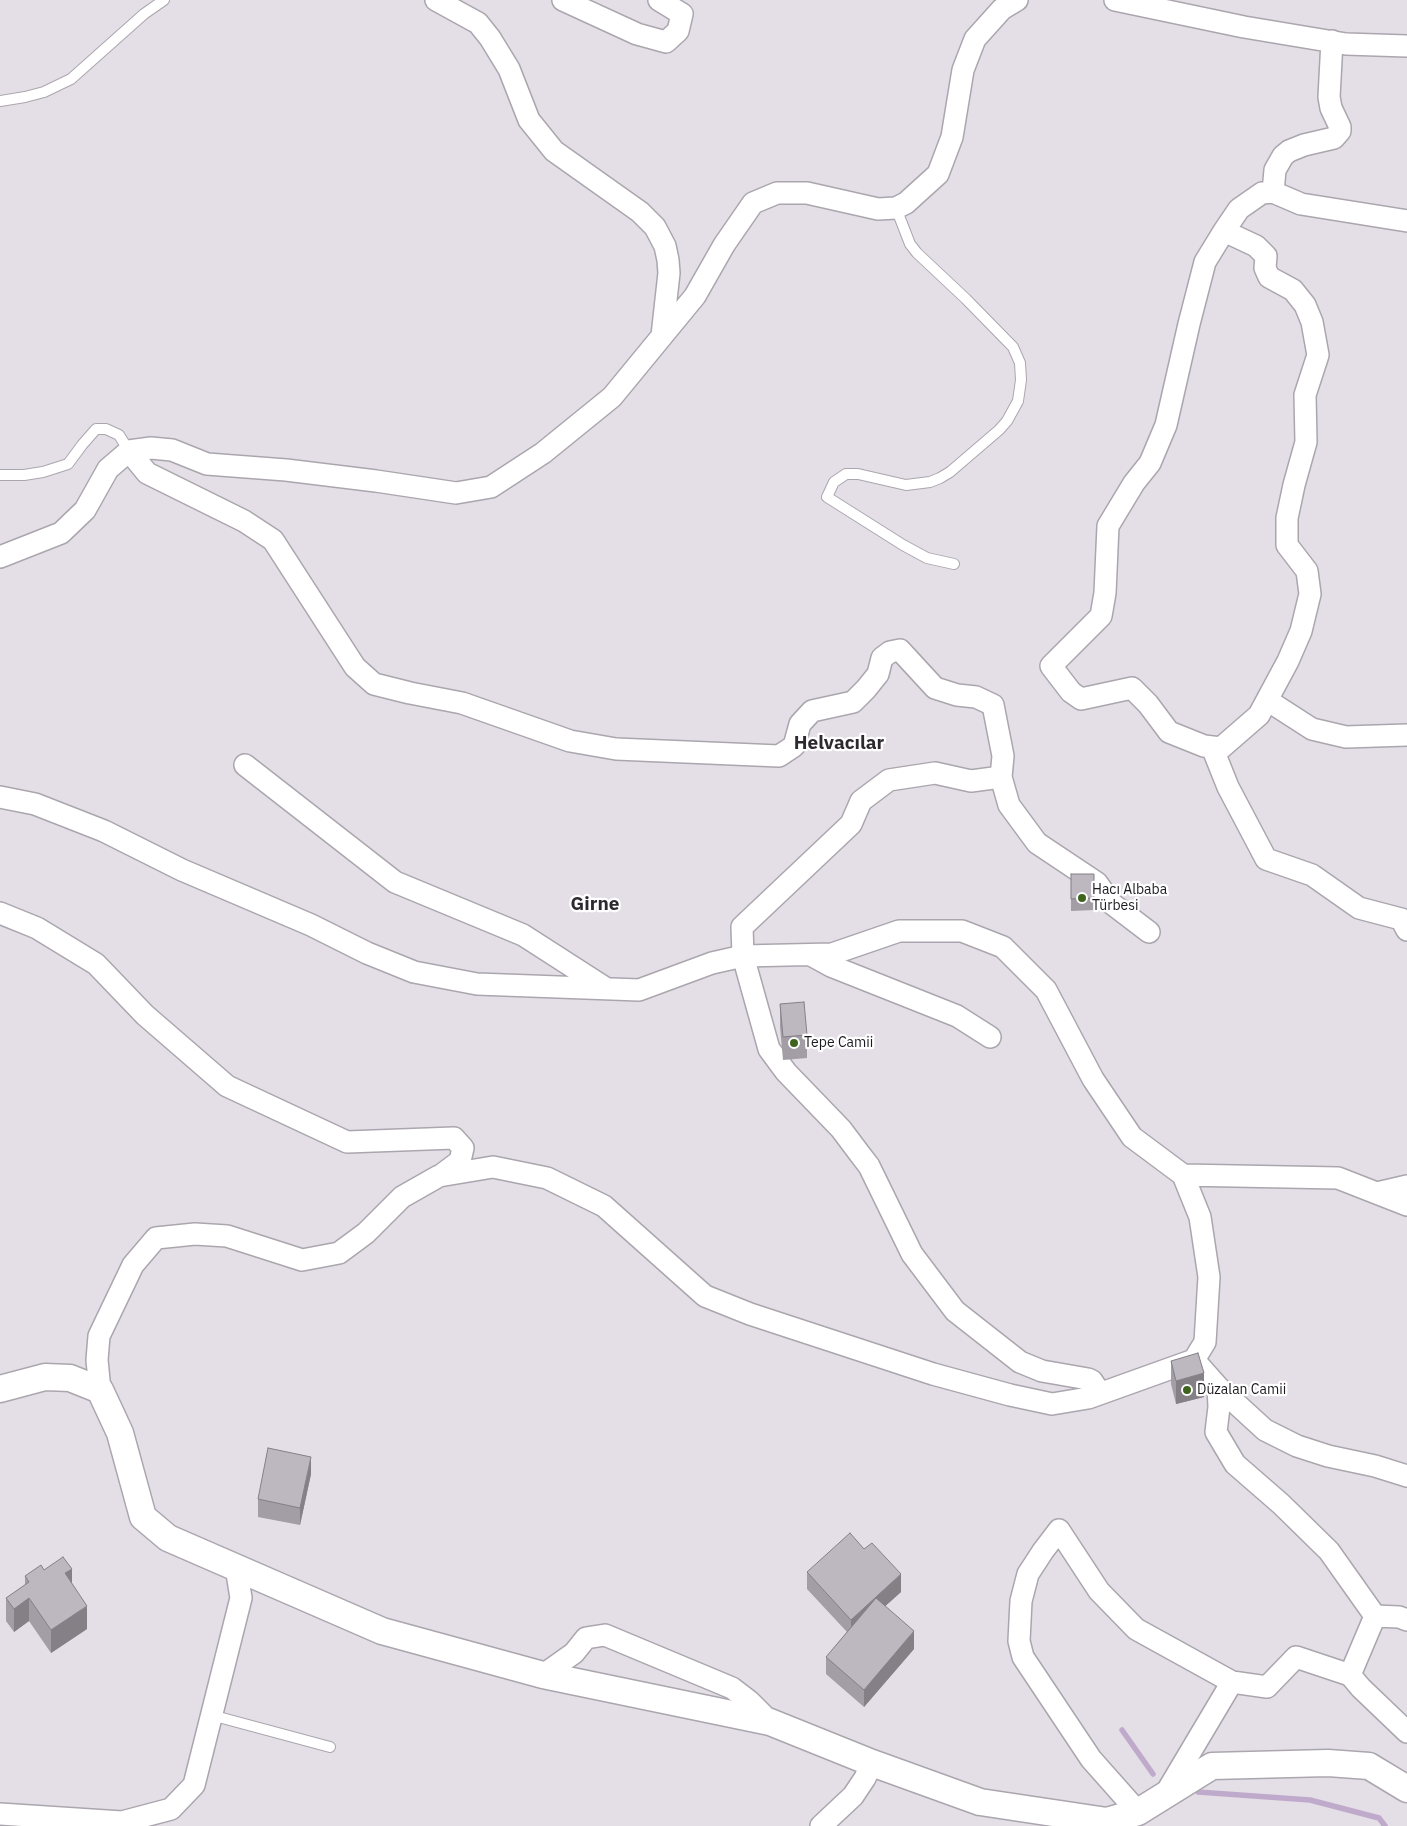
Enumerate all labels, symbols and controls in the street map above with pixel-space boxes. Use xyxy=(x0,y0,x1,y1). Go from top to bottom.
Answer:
district label: Helvacılar xyxy=(794,733,884,755)
place label: Hacı Albaba Türbesi xyxy=(1092,882,1167,914)
marker: Hacı Albaba Türbesi xyxy=(1076,892,1088,904)
district label: Girne xyxy=(571,894,619,916)
place label: Tepe Camii xyxy=(804,1035,873,1051)
marker: Tepe Camii xyxy=(788,1037,800,1049)
place label: Düzalan Camii xyxy=(1197,1382,1286,1398)
marker: Düzalan Camii xyxy=(1181,1384,1193,1396)

